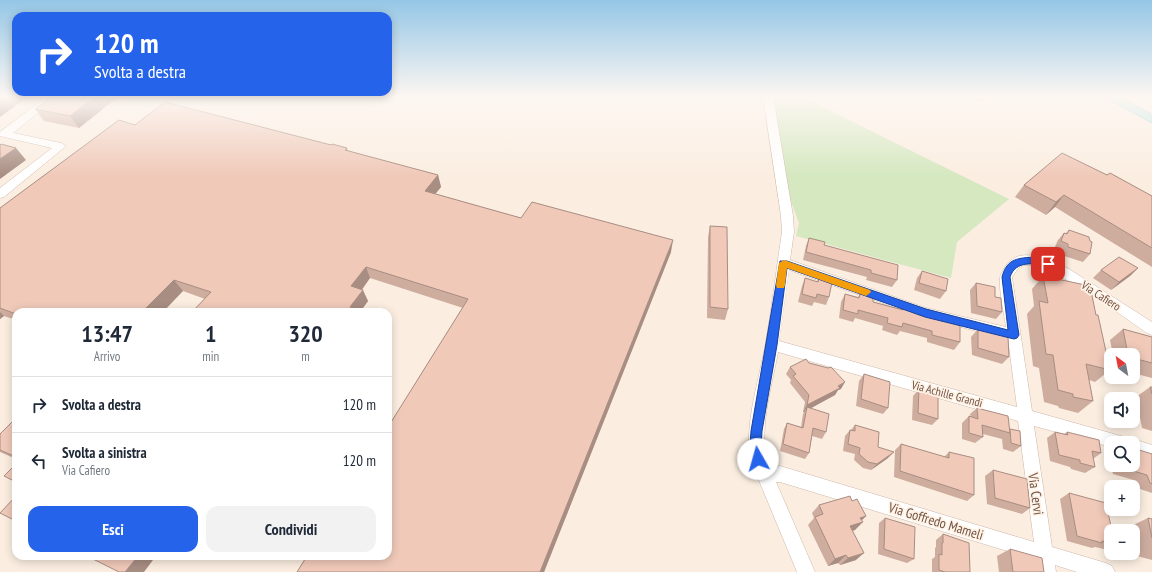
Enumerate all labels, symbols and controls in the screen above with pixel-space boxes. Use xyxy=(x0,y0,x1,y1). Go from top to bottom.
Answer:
text: 120 m xyxy=(94,24,158,61)
icon: right xyxy=(28,28,80,80)
text: Svolta a destra xyxy=(94,60,186,83)
pin xyxy=(1031,247,1065,281)
icon: arrive xyxy=(1037,253,1059,275)
street label: Via Cafiero xyxy=(1078,277,1124,314)
text: 13:47 xyxy=(81,318,133,349)
text: 1 xyxy=(205,318,216,349)
text: 320 xyxy=(288,318,323,349)
text: Arrivo xyxy=(94,348,121,365)
text: min xyxy=(202,348,219,365)
text: m xyxy=(301,348,310,365)
north arrow xyxy=(1104,348,1140,384)
map controls xyxy=(1104,348,1140,560)
street label: Via Achille Grandi xyxy=(909,377,984,410)
button: sound xyxy=(1104,392,1140,428)
icon: right xyxy=(28,394,50,416)
text: Svolta a destra xyxy=(62,395,141,414)
text: 120 m xyxy=(343,395,376,414)
button: search xyxy=(1104,436,1140,472)
position arrow xyxy=(737,438,779,480)
text: Svolta a sinistra xyxy=(62,443,147,462)
icon: left xyxy=(28,450,50,472)
text: 120 m xyxy=(343,451,376,470)
text: Via Cafiero xyxy=(62,462,110,479)
street label: Via Cervi xyxy=(1024,471,1048,516)
button: + xyxy=(1104,480,1140,516)
street label: Via Goffredo Mameli xyxy=(885,498,986,544)
button: Esci xyxy=(28,506,198,552)
button: Condividi xyxy=(206,506,376,552)
button: − xyxy=(1104,524,1140,560)

